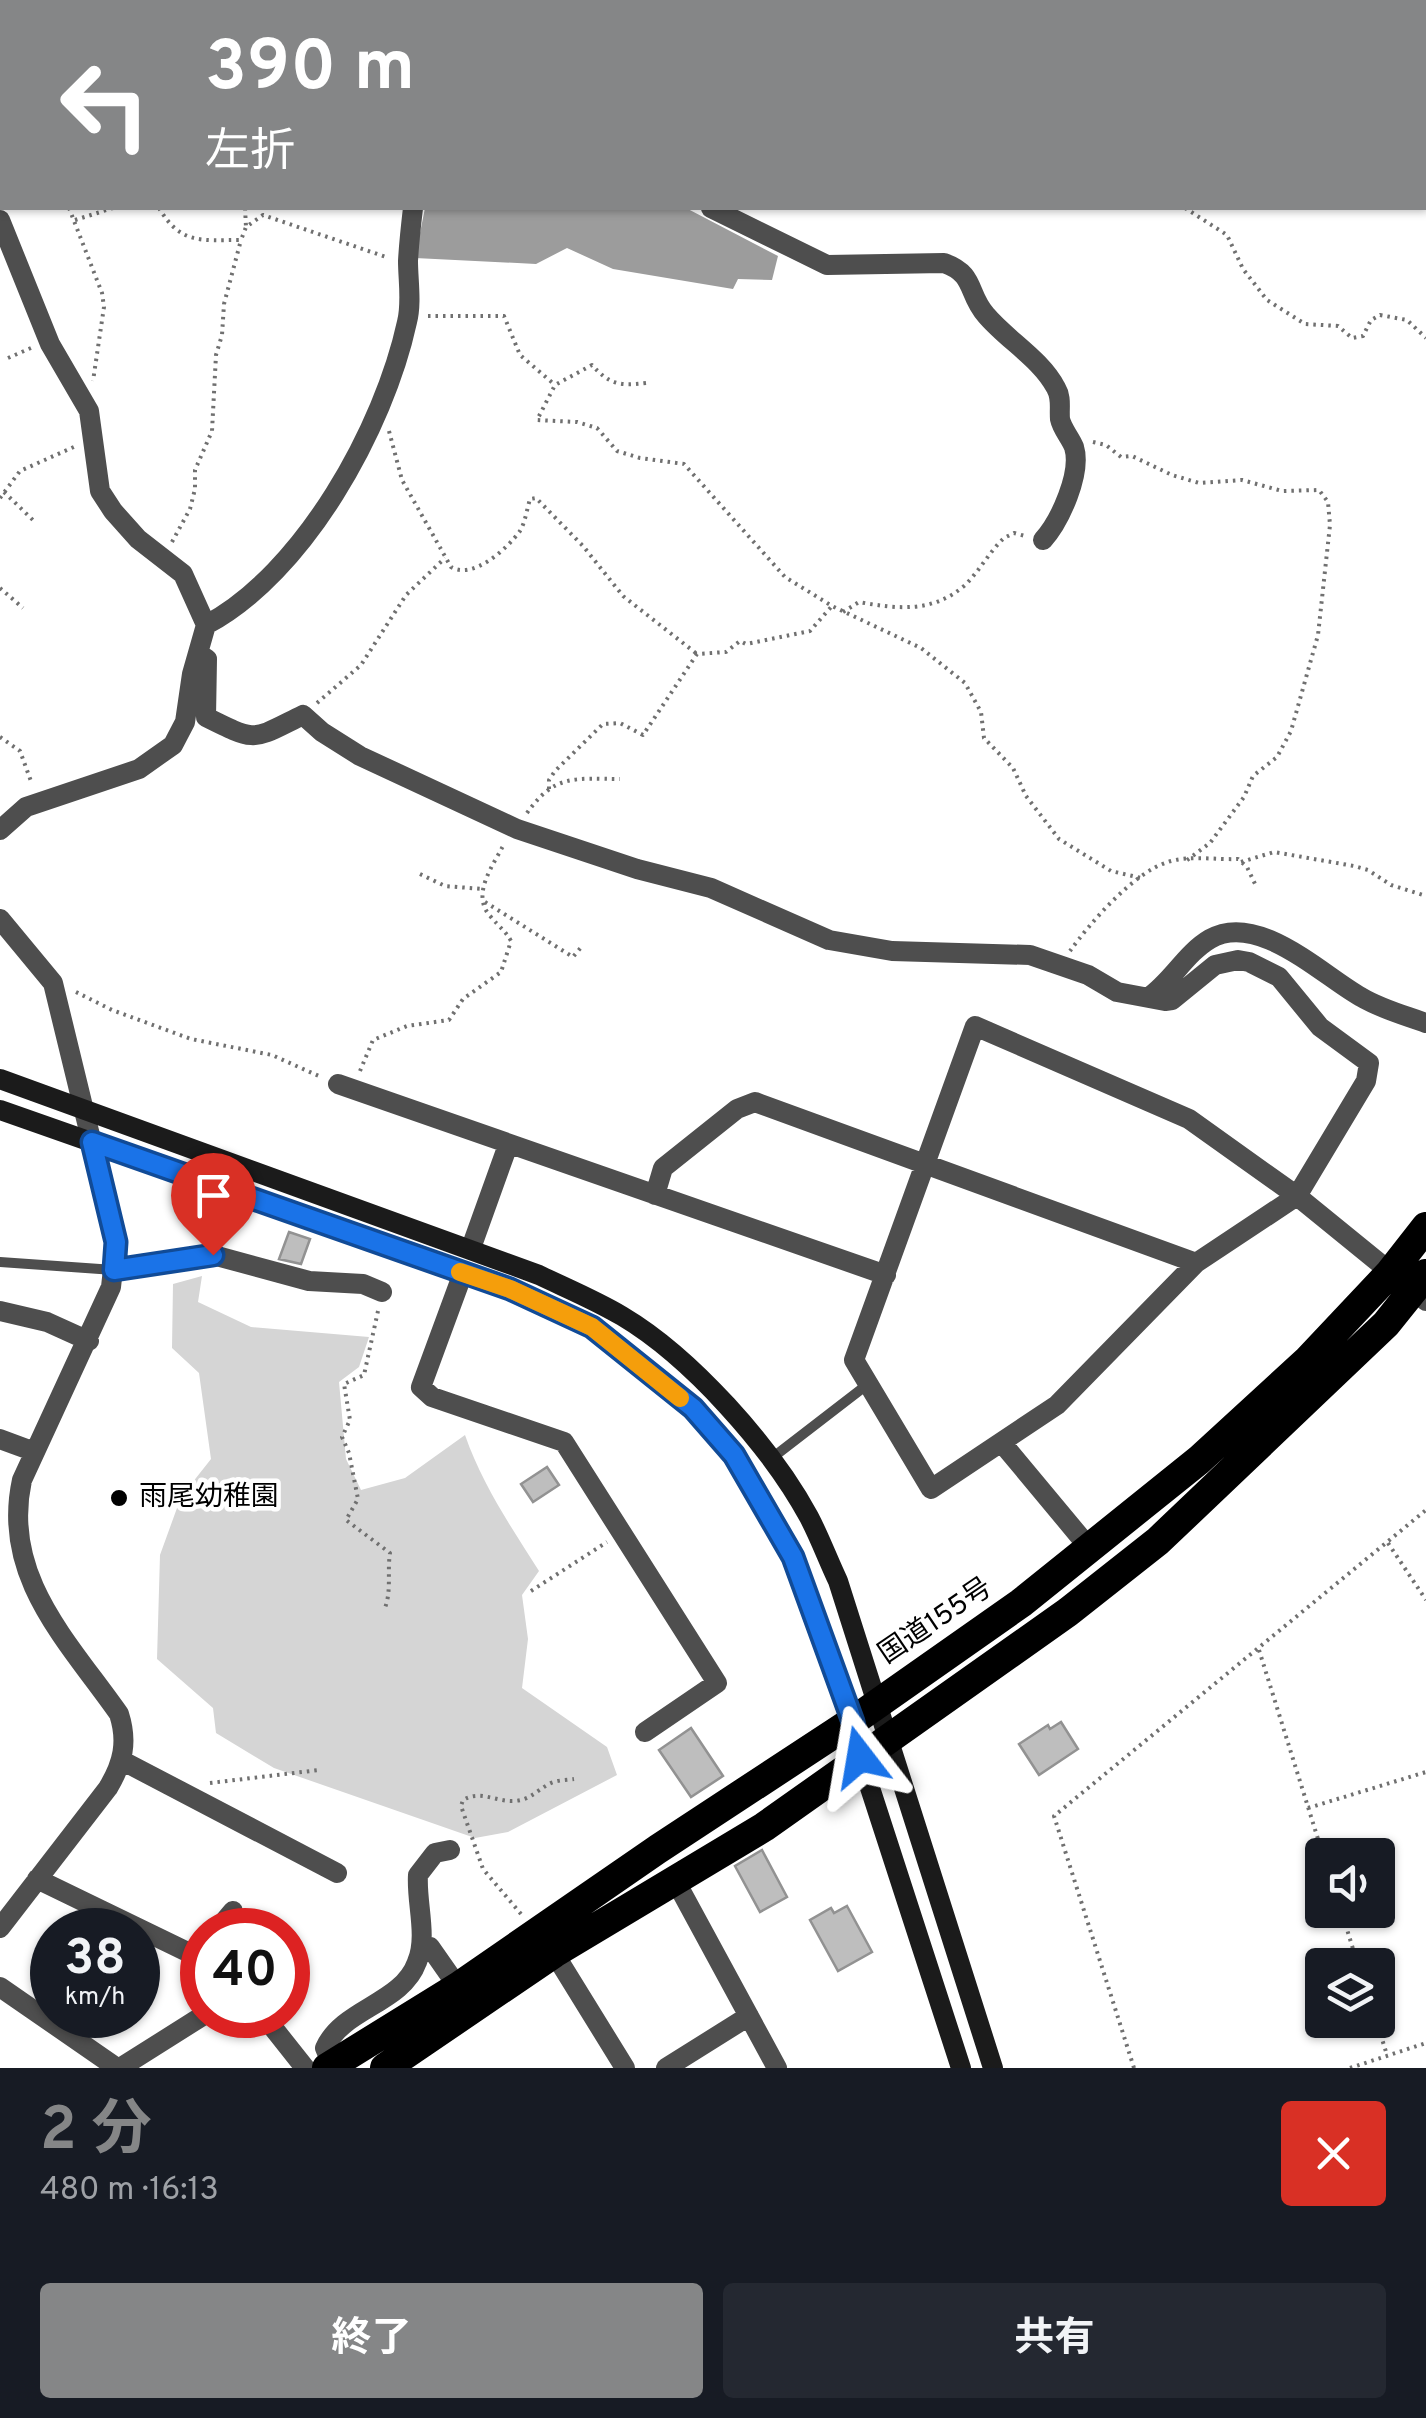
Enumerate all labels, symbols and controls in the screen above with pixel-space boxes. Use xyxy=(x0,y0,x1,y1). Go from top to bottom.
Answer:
text: 390 m xyxy=(205,26,415,115)
icon: left xyxy=(40,40,170,170)
text: 左折 xyxy=(205,125,295,182)
pin xyxy=(171,1153,256,1256)
icon: arrive xyxy=(186,1168,241,1223)
place label: 雨尾幼稚園 xyxy=(139,1480,279,1516)
marker: 雨尾幼稚園 xyxy=(108,1487,130,1509)
street label: 国道155号 xyxy=(872,1571,1000,1673)
position arrow xyxy=(808,1705,912,1809)
map controls xyxy=(1305,1838,1395,2038)
button: sound xyxy=(1305,1838,1395,1928)
speed limit sign: 40 xyxy=(180,1908,310,2038)
text: 38 xyxy=(64,1929,126,1992)
button: layers xyxy=(1305,1948,1395,2038)
text: km/h xyxy=(65,1982,125,2014)
text: 2 分 xyxy=(40,2095,152,2171)
button: close xyxy=(1281,2101,1386,2206)
text: 480 m · 16:13 xyxy=(40,2171,219,2211)
button: 終了 xyxy=(40,2283,703,2398)
button: 共有 xyxy=(723,2283,1386,2398)

